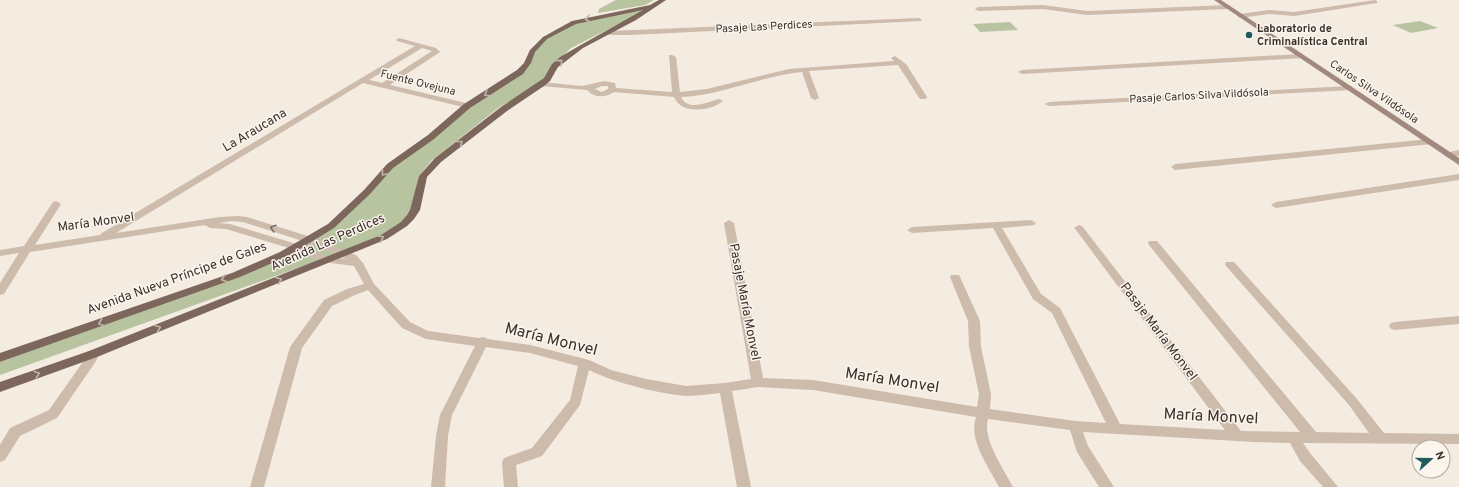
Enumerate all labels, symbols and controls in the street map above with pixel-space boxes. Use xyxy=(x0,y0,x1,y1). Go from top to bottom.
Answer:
one-way arrow xyxy=(584,14,591,22)
street label: Pasaje Las Perdices xyxy=(715,17,813,37)
place label: Laboratorio de Criminalística Central xyxy=(1257,22,1368,49)
marker: Laboratorio de Criminalística Central xyxy=(1244,30,1254,40)
street label: Carlos Silva Vildósola xyxy=(1327,57,1421,127)
one-way arrow xyxy=(555,59,563,66)
street label: Fuente Ovejuna xyxy=(379,67,457,99)
street label: Pasaje Carlos Silva Vildósola xyxy=(1129,85,1269,107)
one-way arrow xyxy=(484,89,491,97)
street label: La Araucana xyxy=(220,106,290,156)
one-way arrow xyxy=(456,140,463,147)
one-way arrow xyxy=(381,168,388,176)
street label: María Monvel xyxy=(57,210,135,236)
street label: Avenida Las Perdices xyxy=(268,211,388,275)
one-way arrow xyxy=(269,224,276,233)
one-way arrow xyxy=(377,235,384,243)
street label: Avenida Nueva Príncipe de Gales xyxy=(85,239,269,319)
street label: Pasaje María Monvel xyxy=(725,242,763,362)
one-way arrow xyxy=(220,275,227,283)
one-way arrow xyxy=(276,277,283,285)
street label: Pasaje María Monvel xyxy=(1116,280,1200,384)
one-way arrow xyxy=(98,318,105,326)
street label: María Monvel xyxy=(502,319,600,361)
one-way arrow xyxy=(154,325,162,333)
street label: María Monvel xyxy=(843,364,941,398)
one-way arrow xyxy=(33,370,40,379)
street label: María Monvel xyxy=(1163,405,1259,429)
north arrow xyxy=(1411,439,1451,479)
text: N xyxy=(1431,450,1447,462)

